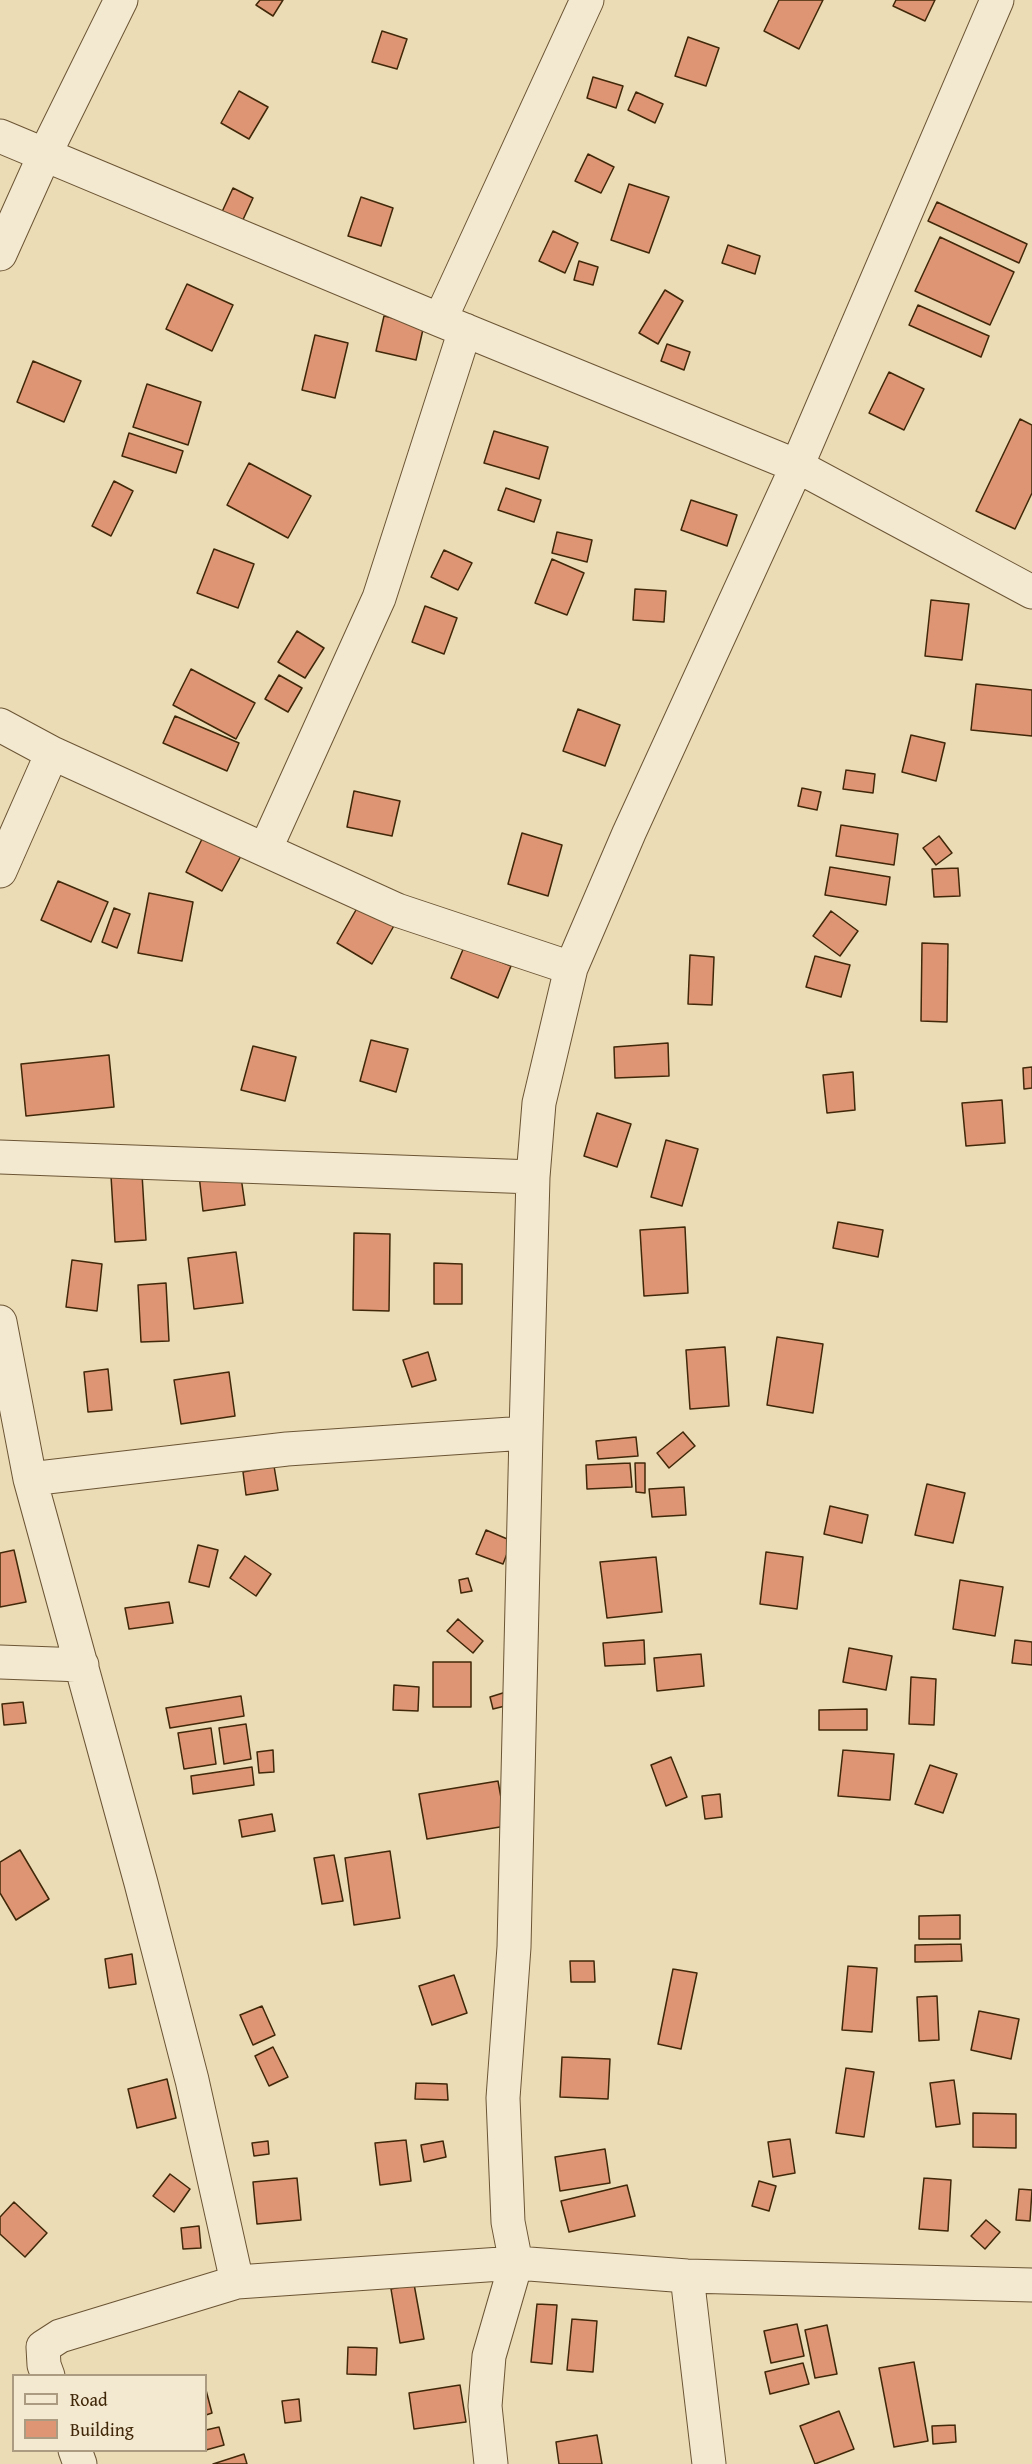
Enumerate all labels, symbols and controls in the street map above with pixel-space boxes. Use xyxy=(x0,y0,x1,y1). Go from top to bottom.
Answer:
legend xyxy=(12,2374,207,2452)
text: Road xyxy=(70,2386,108,2413)
text: Building xyxy=(70,2416,134,2443)

